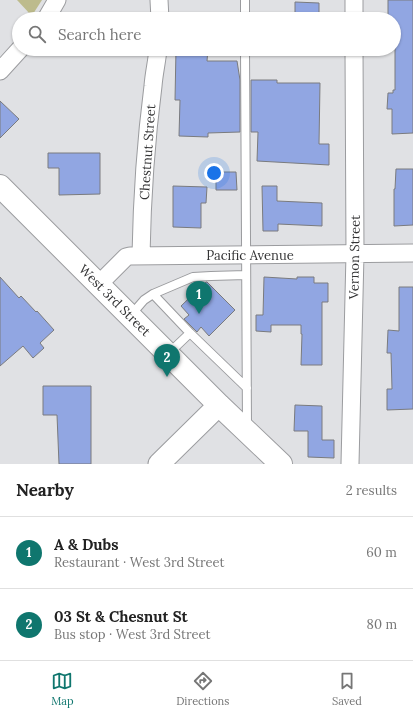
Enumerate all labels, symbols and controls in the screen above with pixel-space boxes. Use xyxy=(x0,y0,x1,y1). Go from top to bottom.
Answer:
search box xyxy=(12,12,401,56)
icon: search xyxy=(26,23,48,45)
text: Search here xyxy=(58,25,141,44)
street label: Chestnut Street xyxy=(136,104,159,200)
your location xyxy=(204,163,224,183)
street label: Vernon Street xyxy=(345,215,364,300)
street label: Pacific Avenue xyxy=(206,247,294,264)
street label: West 3rd Street xyxy=(75,261,154,340)
pin: 1 xyxy=(186,281,212,314)
pin: 2 xyxy=(154,344,180,377)
text: Nearby xyxy=(16,479,74,501)
text: 2 results xyxy=(346,482,397,499)
text: A & Dubs xyxy=(54,535,119,554)
text: 1 xyxy=(26,544,32,561)
text: 60 m xyxy=(366,544,397,561)
text: Restaurant · West 3rd Street xyxy=(54,554,224,571)
text: 03 St & Chesnut St xyxy=(54,607,188,626)
text: 2 xyxy=(26,616,32,633)
text: 80 m xyxy=(367,616,397,633)
text: Bus stop · West 3rd Street xyxy=(54,626,210,643)
tab: Map xyxy=(51,670,74,708)
tab: Directions xyxy=(176,670,229,708)
tab: Saved xyxy=(332,670,362,708)

